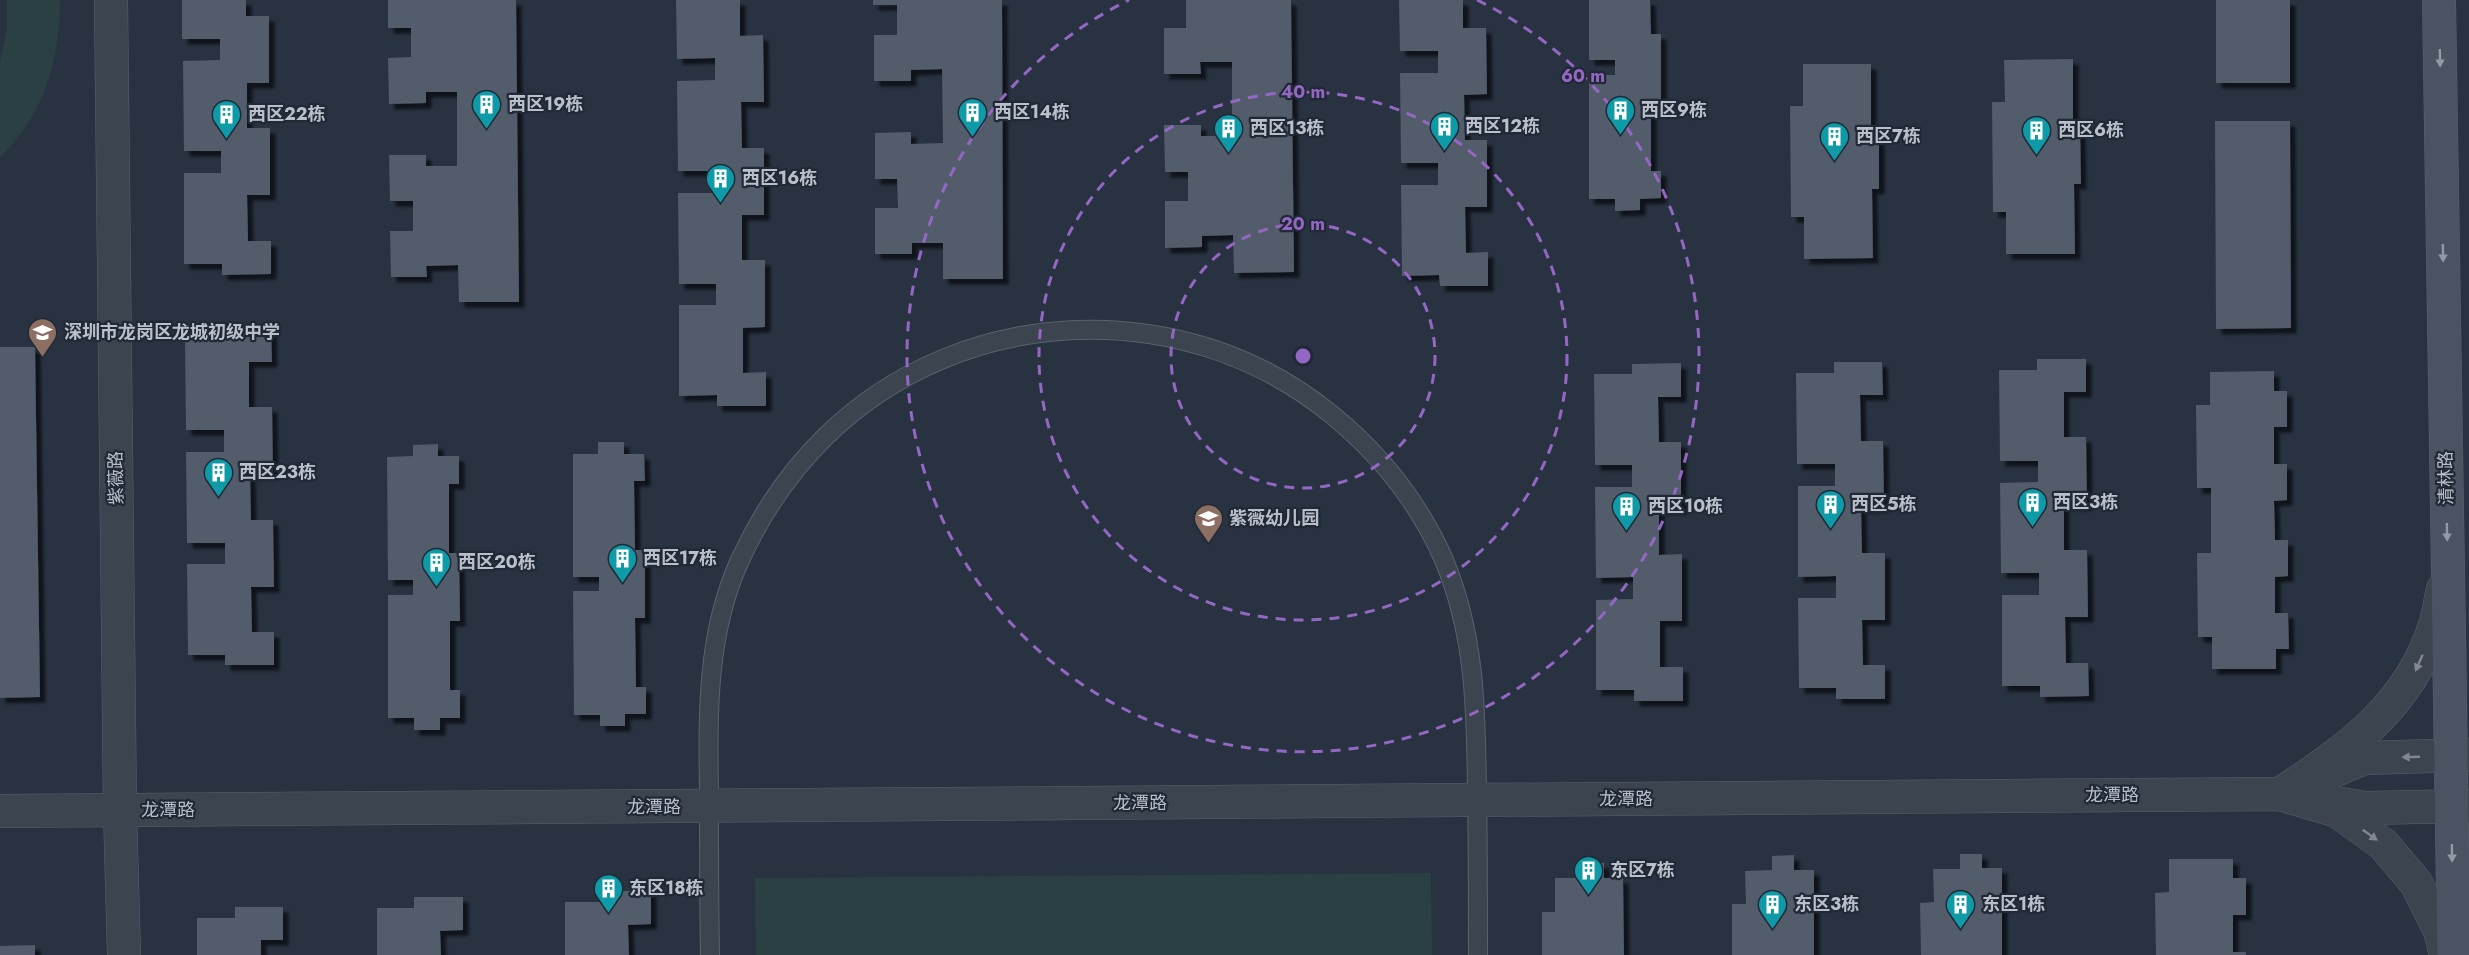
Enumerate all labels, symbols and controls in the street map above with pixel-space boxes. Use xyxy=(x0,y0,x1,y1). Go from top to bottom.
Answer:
one-way arrow xyxy=(2435,49,2444,68)
text: 60 m xyxy=(1561,63,1605,89)
text: 40 m xyxy=(1281,79,1325,105)
building icon: 西区19栋 xyxy=(471,88,503,130)
place label: 西区19栋 xyxy=(508,91,583,117)
building icon: 西区9栋 xyxy=(1604,94,1636,136)
building icon: 西区14栋 xyxy=(957,96,989,138)
place label: 西区9栋 xyxy=(1641,97,1707,123)
building icon: 西区22栋 xyxy=(211,98,243,140)
place label: 西区14栋 xyxy=(994,99,1070,125)
place label: 西区22栋 xyxy=(248,101,326,127)
building icon: 西区12栋 xyxy=(1428,110,1460,152)
building icon: 西区13栋 xyxy=(1213,112,1245,154)
place label: 西区12栋 xyxy=(1465,113,1540,139)
building icon: 西区6栋 xyxy=(2021,114,2053,156)
place label: 西区13栋 xyxy=(1250,115,1324,141)
place label: 西区6栋 xyxy=(2058,117,2124,143)
building icon: 西区7栋 xyxy=(1819,120,1851,162)
place label: 西区7栋 xyxy=(1856,123,1921,149)
building icon: 西区16栋 xyxy=(705,162,737,204)
place label: 西区16栋 xyxy=(742,165,817,191)
text: 20 m xyxy=(1281,211,1325,237)
one-way arrow xyxy=(2438,244,2447,263)
school or university icon: 深圳市龙岗区龙城初级中学 xyxy=(27,316,59,358)
place label: 深圳市龙岗区龙城初级中学 xyxy=(64,319,280,345)
centre of rings xyxy=(1293,346,1313,366)
street label: 紫薇路 xyxy=(103,451,129,505)
street label: 清林路 xyxy=(2433,451,2459,505)
building icon: 西区23栋 xyxy=(202,456,234,498)
place label: 西区23栋 xyxy=(239,459,316,485)
building icon: 西区3栋 xyxy=(2016,486,2048,528)
building icon: 西区5栋 xyxy=(1814,488,1846,530)
place label: 西区3栋 xyxy=(2053,489,2118,515)
building icon: 西区10栋 xyxy=(1611,490,1643,532)
place label: 西区5栋 xyxy=(1851,491,1917,517)
place label: 西区10栋 xyxy=(1648,493,1723,519)
school or university icon: 紫薇幼儿园 xyxy=(1192,502,1224,544)
place label: 紫薇幼儿园 xyxy=(1229,505,1319,531)
one-way arrow xyxy=(2442,523,2452,542)
building icon: 西区17栋 xyxy=(606,542,638,584)
place label: 西区17栋 xyxy=(643,545,717,571)
building icon: 西区20栋 xyxy=(421,546,453,588)
place label: 西区20栋 xyxy=(458,549,536,575)
one-way arrow xyxy=(2414,654,2423,671)
one-way arrow xyxy=(2401,752,2420,762)
street label: 龙潭路 xyxy=(2085,782,2139,808)
street label: 龙潭路 xyxy=(1599,786,1653,812)
street label: 龙潭路 xyxy=(1113,790,1167,816)
street label: 龙潭路 xyxy=(627,794,681,820)
street label: 龙潭路 xyxy=(141,797,195,823)
one-way arrow xyxy=(2362,829,2378,841)
one-way arrow xyxy=(2448,844,2457,863)
building icon: 东区7栋 xyxy=(1573,854,1605,896)
place label: 东区7栋 xyxy=(1610,857,1675,883)
building icon: 东区18栋 xyxy=(592,872,624,914)
place label: 东区18栋 xyxy=(629,875,703,901)
building icon: 东区3栋 xyxy=(1757,888,1789,930)
building icon: 东区1栋 xyxy=(1945,888,1977,930)
place label: 东区3栋 xyxy=(1794,891,1859,917)
place label: 东区1栋 xyxy=(1982,891,2045,917)

